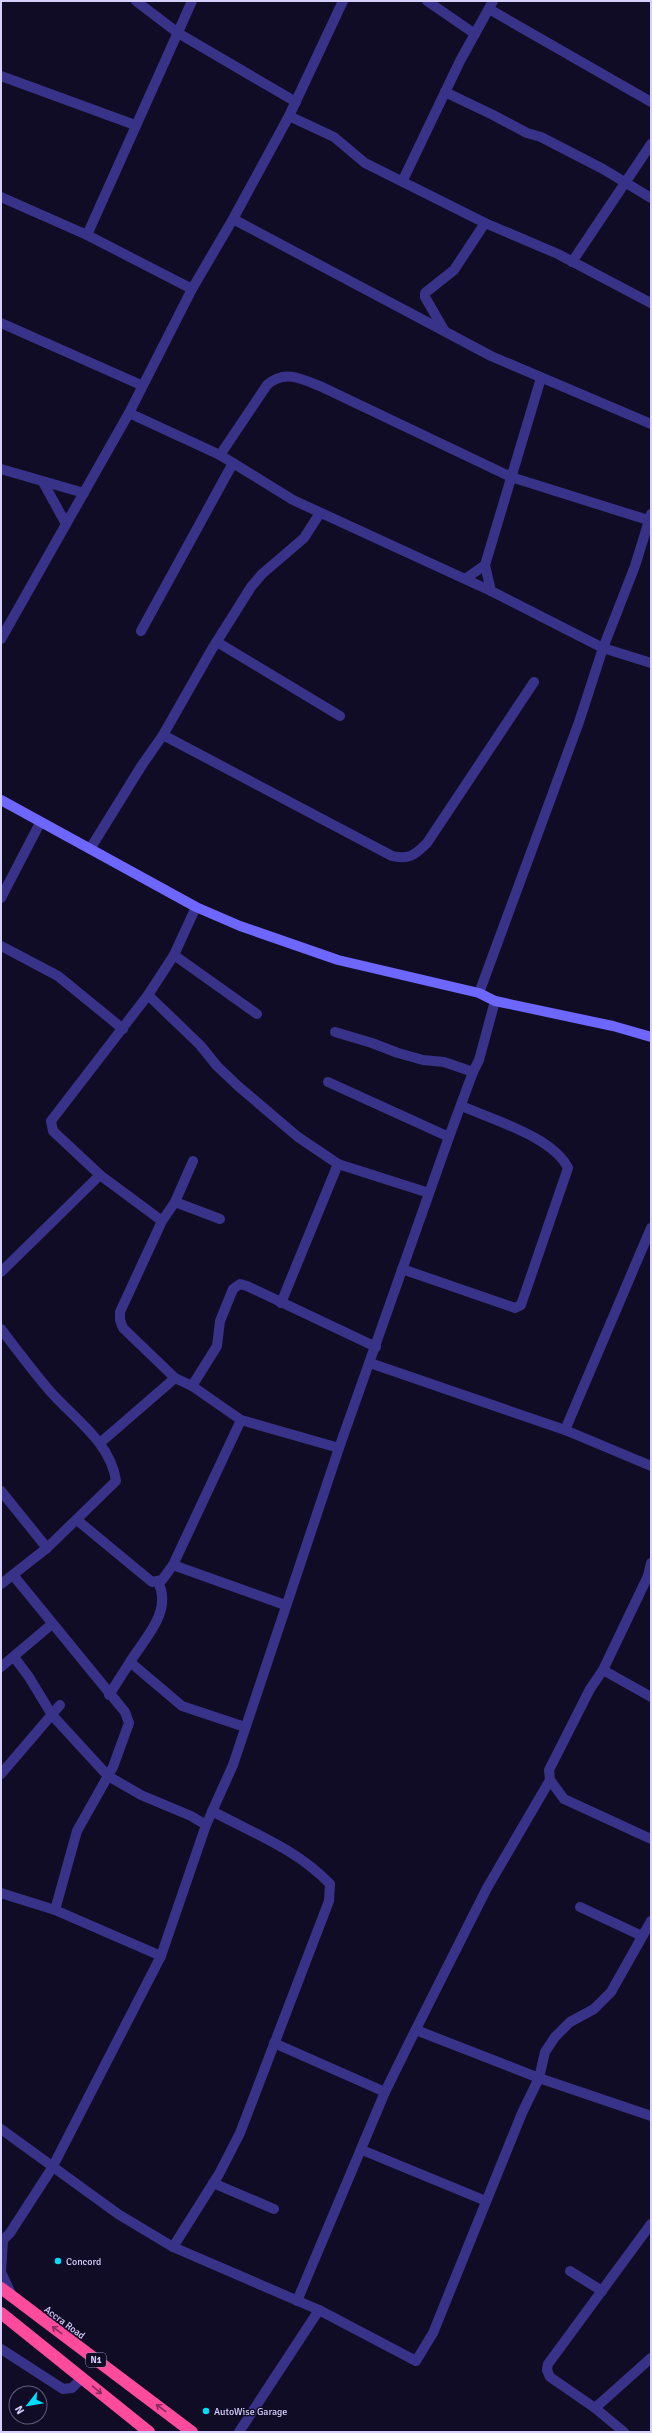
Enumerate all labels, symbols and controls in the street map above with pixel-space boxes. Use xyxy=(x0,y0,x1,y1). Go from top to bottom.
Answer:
marker: Concord xyxy=(53,2256,63,2266)
place label: Concord xyxy=(66,2256,101,2268)
street label: Accra Road xyxy=(42,2304,87,2342)
one-way arrow xyxy=(51,2326,62,2335)
road number: N1 xyxy=(86,2353,106,2367)
north arrow xyxy=(8,2385,48,2425)
one-way arrow xyxy=(91,2386,102,2395)
text: N xyxy=(12,2403,27,2417)
one-way arrow xyxy=(155,2404,166,2413)
marker: AutoWise Garage xyxy=(201,2406,211,2416)
place label: AutoWise Garage xyxy=(214,2406,287,2418)

